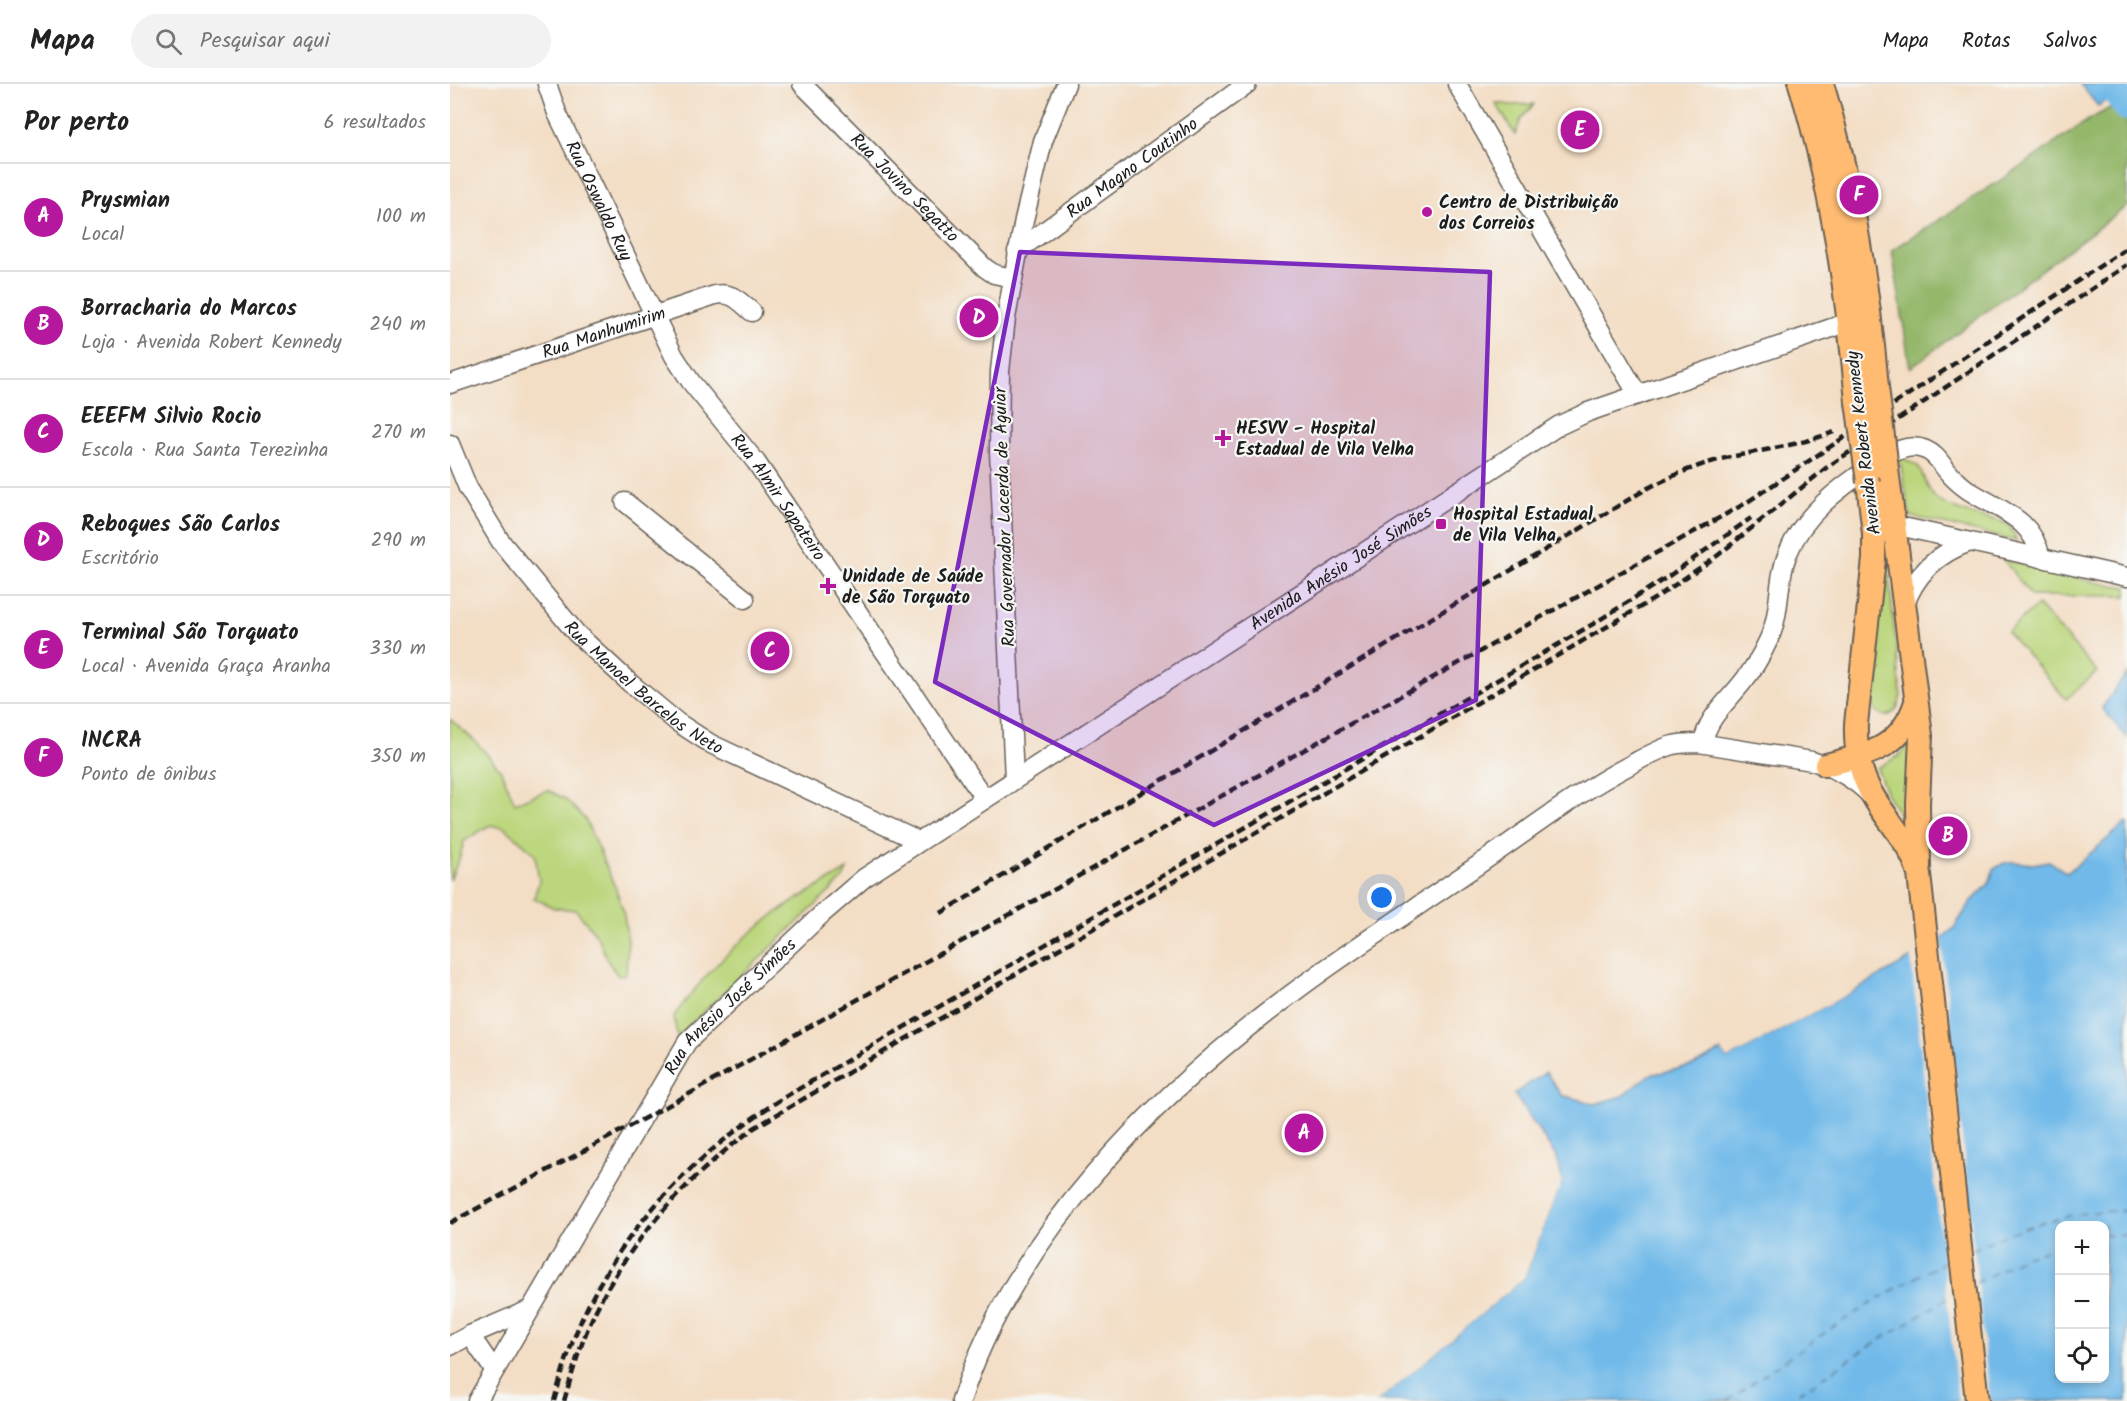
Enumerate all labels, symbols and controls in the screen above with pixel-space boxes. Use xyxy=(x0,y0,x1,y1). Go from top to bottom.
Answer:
search box xyxy=(131,14,551,68)
text: Mapa xyxy=(30,19,95,64)
text: Pesquisar aqui xyxy=(200,24,330,59)
icon: search xyxy=(152,25,185,58)
text: Mapa xyxy=(1883,25,1929,58)
text: Rotas xyxy=(1962,25,2011,58)
text: Salvos xyxy=(2044,25,2097,58)
text: Por perto xyxy=(24,102,129,144)
text: 6 resultados xyxy=(324,107,426,139)
pin: E xyxy=(1560,108,1600,152)
street label: Rua Magno Coutinho xyxy=(1061,111,1205,227)
street label: Rua Jovino Segatto xyxy=(842,127,965,250)
street label: Rua Oswaldo Ruy xyxy=(556,136,639,267)
pin: F xyxy=(1840,172,1878,218)
text: Prysmian xyxy=(81,184,170,219)
place label: Centro de Distribuição dos Correios xyxy=(1439,189,1618,239)
text: A xyxy=(37,201,50,233)
text: 100 m xyxy=(376,201,426,233)
marker: Centro de Distribuição dos Correios xyxy=(1420,205,1434,219)
text: Local xyxy=(81,219,124,251)
text: Borracharia do Marcos xyxy=(81,292,297,327)
pin: D xyxy=(960,296,998,340)
street label: Rua Manhumirim xyxy=(538,300,670,368)
text: B xyxy=(37,309,50,341)
text: 240 m xyxy=(369,309,426,341)
text: Loja · Avenida Robert Kennedy xyxy=(81,327,342,359)
street label: Avenida Robert Kennedy xyxy=(1839,349,1890,536)
street label: Rua Governador Lacerda de Aguiar xyxy=(986,385,1025,647)
text: EEEFM Silvio Rocio xyxy=(81,400,261,435)
place label: HESVV - Hospital Estadual de Vila Velha xyxy=(1236,415,1414,465)
text: C xyxy=(37,417,50,449)
text: 270 m xyxy=(371,417,426,449)
street label: Rua Almir Sapateiro xyxy=(722,428,832,568)
marker: HESVV - Hospital Estadual de Vila Velha xyxy=(1214,429,1232,447)
text: Escola · Rua Santa Terezinha xyxy=(81,435,328,467)
street label: Avenida Anésio José Simões xyxy=(1244,499,1439,639)
place label: Hospital Estadual de Vila Velha xyxy=(1453,501,1593,551)
text: Reboques São Carlos xyxy=(81,508,280,543)
marker: Hospital Estadual de Vila Velha xyxy=(1434,517,1448,531)
text: D xyxy=(37,525,50,557)
text: 290 m xyxy=(371,525,426,557)
text: Escritório xyxy=(81,543,159,575)
place label: Unidade de Saúde de São Torquato xyxy=(842,563,984,613)
marker: Unidade de Saúde de São Torquato xyxy=(819,577,837,595)
street label: Rua Manoel Barcelos Neto xyxy=(556,615,727,764)
text: Terminal São Torquato xyxy=(81,616,298,651)
pin: C xyxy=(750,628,790,674)
text: E xyxy=(38,633,49,665)
text: 330 m xyxy=(369,633,426,665)
text: Local · Avenida Graça Aranha xyxy=(81,651,331,683)
text: INCRA xyxy=(81,724,142,759)
text: F xyxy=(38,741,49,773)
text: 350 m xyxy=(370,741,426,773)
text: Ponto de ônibus xyxy=(81,759,217,791)
pin: B xyxy=(1928,814,1968,858)
your location xyxy=(1367,883,1396,912)
street label: Rua Anésio José Simões xyxy=(658,932,804,1081)
pin: A xyxy=(1284,1110,1324,1156)
map controls xyxy=(2055,1221,2109,1383)
button: + xyxy=(2055,1221,2109,1275)
button: − xyxy=(2055,1275,2109,1329)
button: locate xyxy=(2055,1329,2109,1383)

